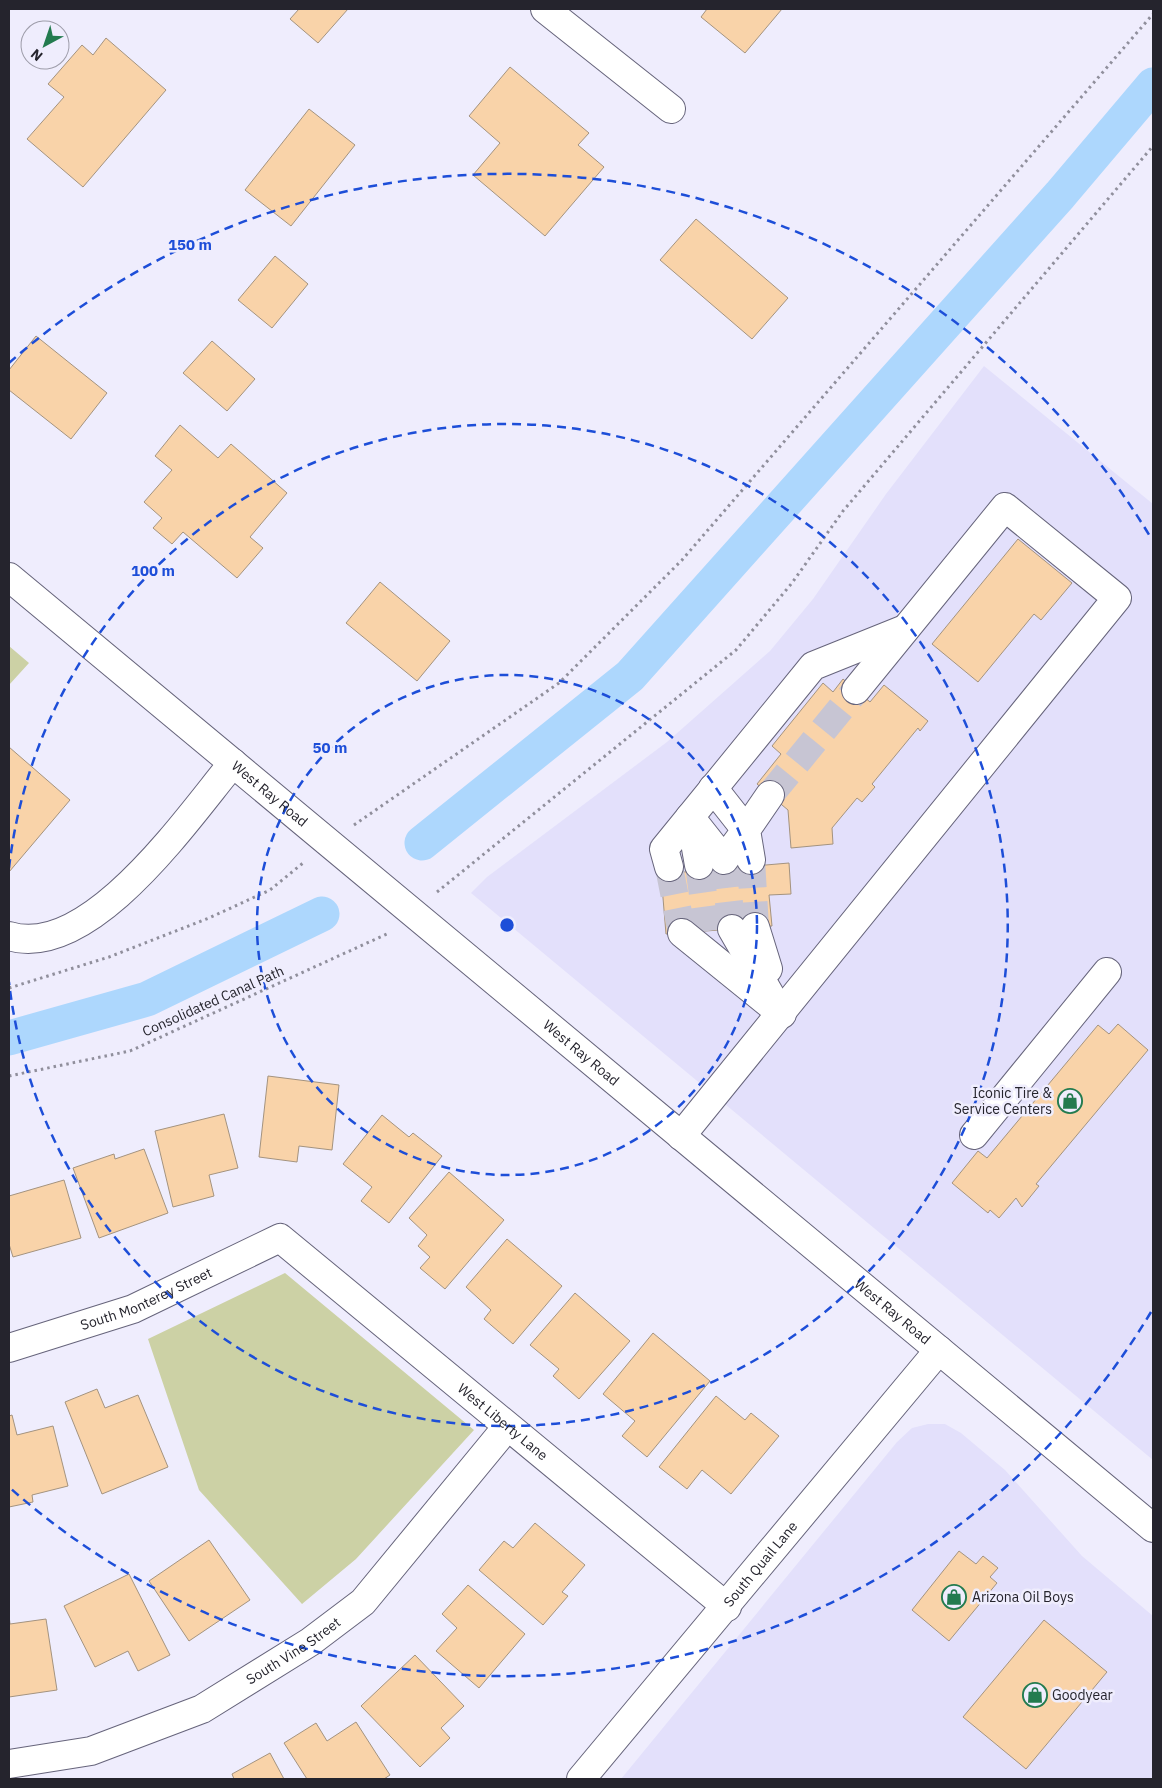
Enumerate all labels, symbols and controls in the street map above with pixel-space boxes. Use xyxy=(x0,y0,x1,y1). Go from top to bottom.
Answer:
north arrow xyxy=(20,20,70,70)
text: N xyxy=(27,45,46,65)
text: 150 m xyxy=(168,235,212,254)
text: 100 m xyxy=(131,561,175,580)
text: 50 m xyxy=(313,738,347,757)
street label: West Ray Road xyxy=(228,757,311,831)
centre of rings xyxy=(498,916,516,934)
street label: Consolidated Canal Path xyxy=(139,962,287,1040)
street label: West Ray Road xyxy=(539,1016,623,1089)
place label: Iconic Tire & Service Centers xyxy=(954,1084,1052,1118)
shop icon: Iconic Tire & Service Centers xyxy=(1057,1088,1083,1114)
street label: South Monterey Street xyxy=(78,1263,215,1334)
street label: West Ray Road xyxy=(851,1275,934,1348)
street label: West Liberty Lane xyxy=(454,1379,552,1465)
street label: South Quail Lane xyxy=(719,1517,802,1611)
shop icon: Arizona Oil Boys xyxy=(941,1584,967,1610)
place label: Arizona Oil Boys xyxy=(972,1588,1074,1606)
street label: South Vine Street xyxy=(243,1613,344,1688)
shop icon: Goodyear xyxy=(1022,1682,1048,1708)
place label: Goodyear xyxy=(1052,1686,1113,1704)

